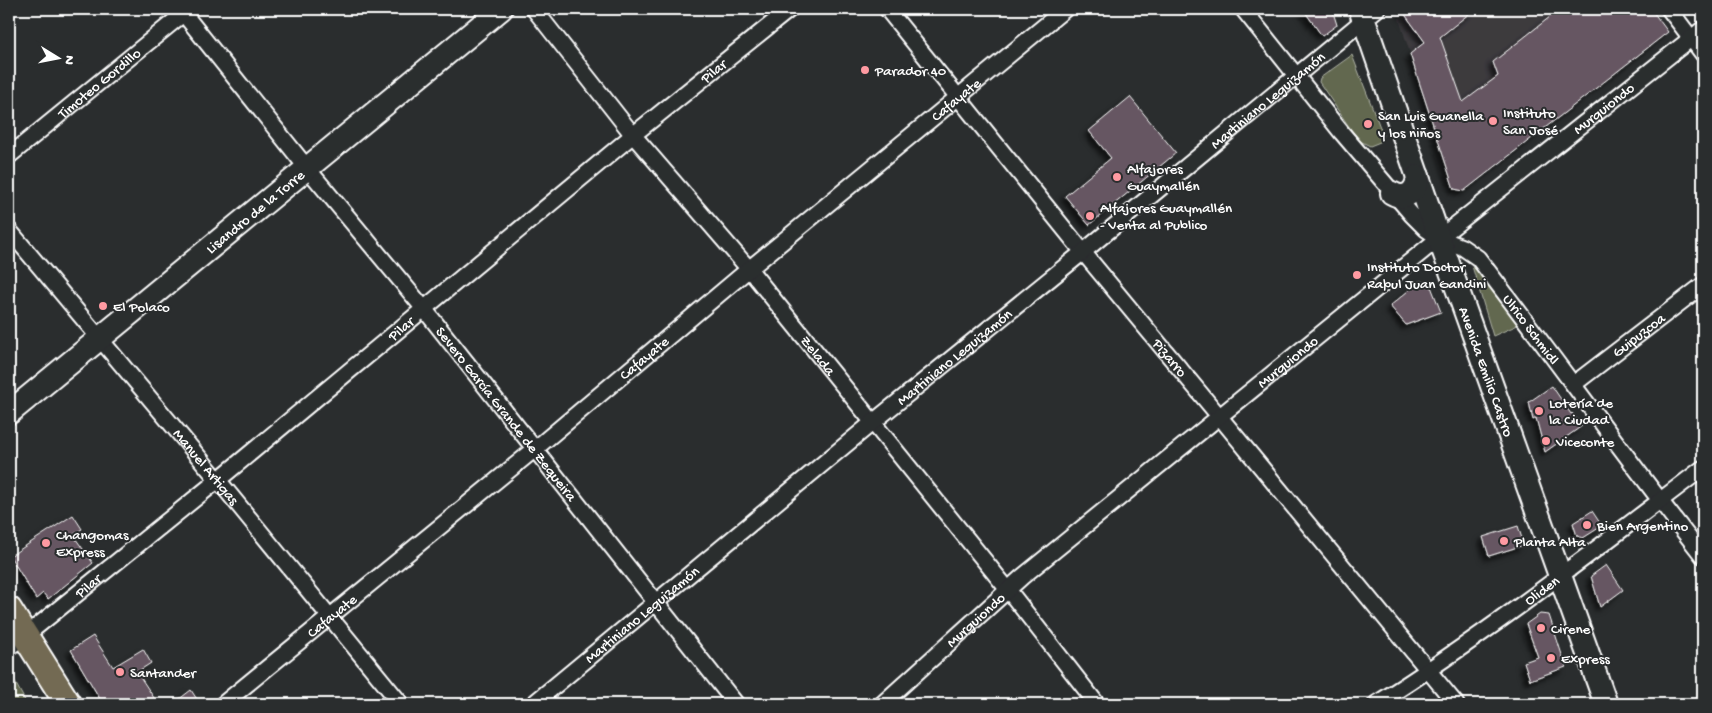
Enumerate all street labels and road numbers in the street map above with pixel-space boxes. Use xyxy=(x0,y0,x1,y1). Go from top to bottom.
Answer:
street label: Timoteo Gordillo xyxy=(54,45,145,124)
street label: Martiniano Leguizamón xyxy=(1208,49,1330,154)
street label: Pilar xyxy=(697,55,732,89)
street label: Cafayate xyxy=(928,75,985,126)
street label: Murguiondo xyxy=(1570,80,1639,139)
street label: Lisandro de la Torre xyxy=(203,167,309,259)
street label: Ulrico Schmidl xyxy=(1498,291,1562,369)
street label: Avenida Emilio Castro xyxy=(1453,305,1517,440)
street label: Martiniano Leguizamón xyxy=(894,306,1017,410)
street label: Guipuzcoa xyxy=(1609,310,1670,362)
street label: Pilar xyxy=(384,313,420,346)
street label: Severo García Grande de Zequeira xyxy=(431,324,580,506)
street label: Cafayate xyxy=(617,333,674,385)
street label: Zelada xyxy=(795,333,839,380)
street label: Murguiondo xyxy=(1255,333,1323,393)
street label: Pizarro xyxy=(1147,335,1190,382)
street label: Manuel Artigas xyxy=(168,426,242,510)
street label: Martiniano Leguizamón xyxy=(582,563,704,668)
street label: Pilar xyxy=(71,570,107,603)
street label: Oliden xyxy=(1521,573,1564,610)
street label: Murguiondo xyxy=(944,589,1010,652)
street label: Cafayate xyxy=(304,591,361,643)

